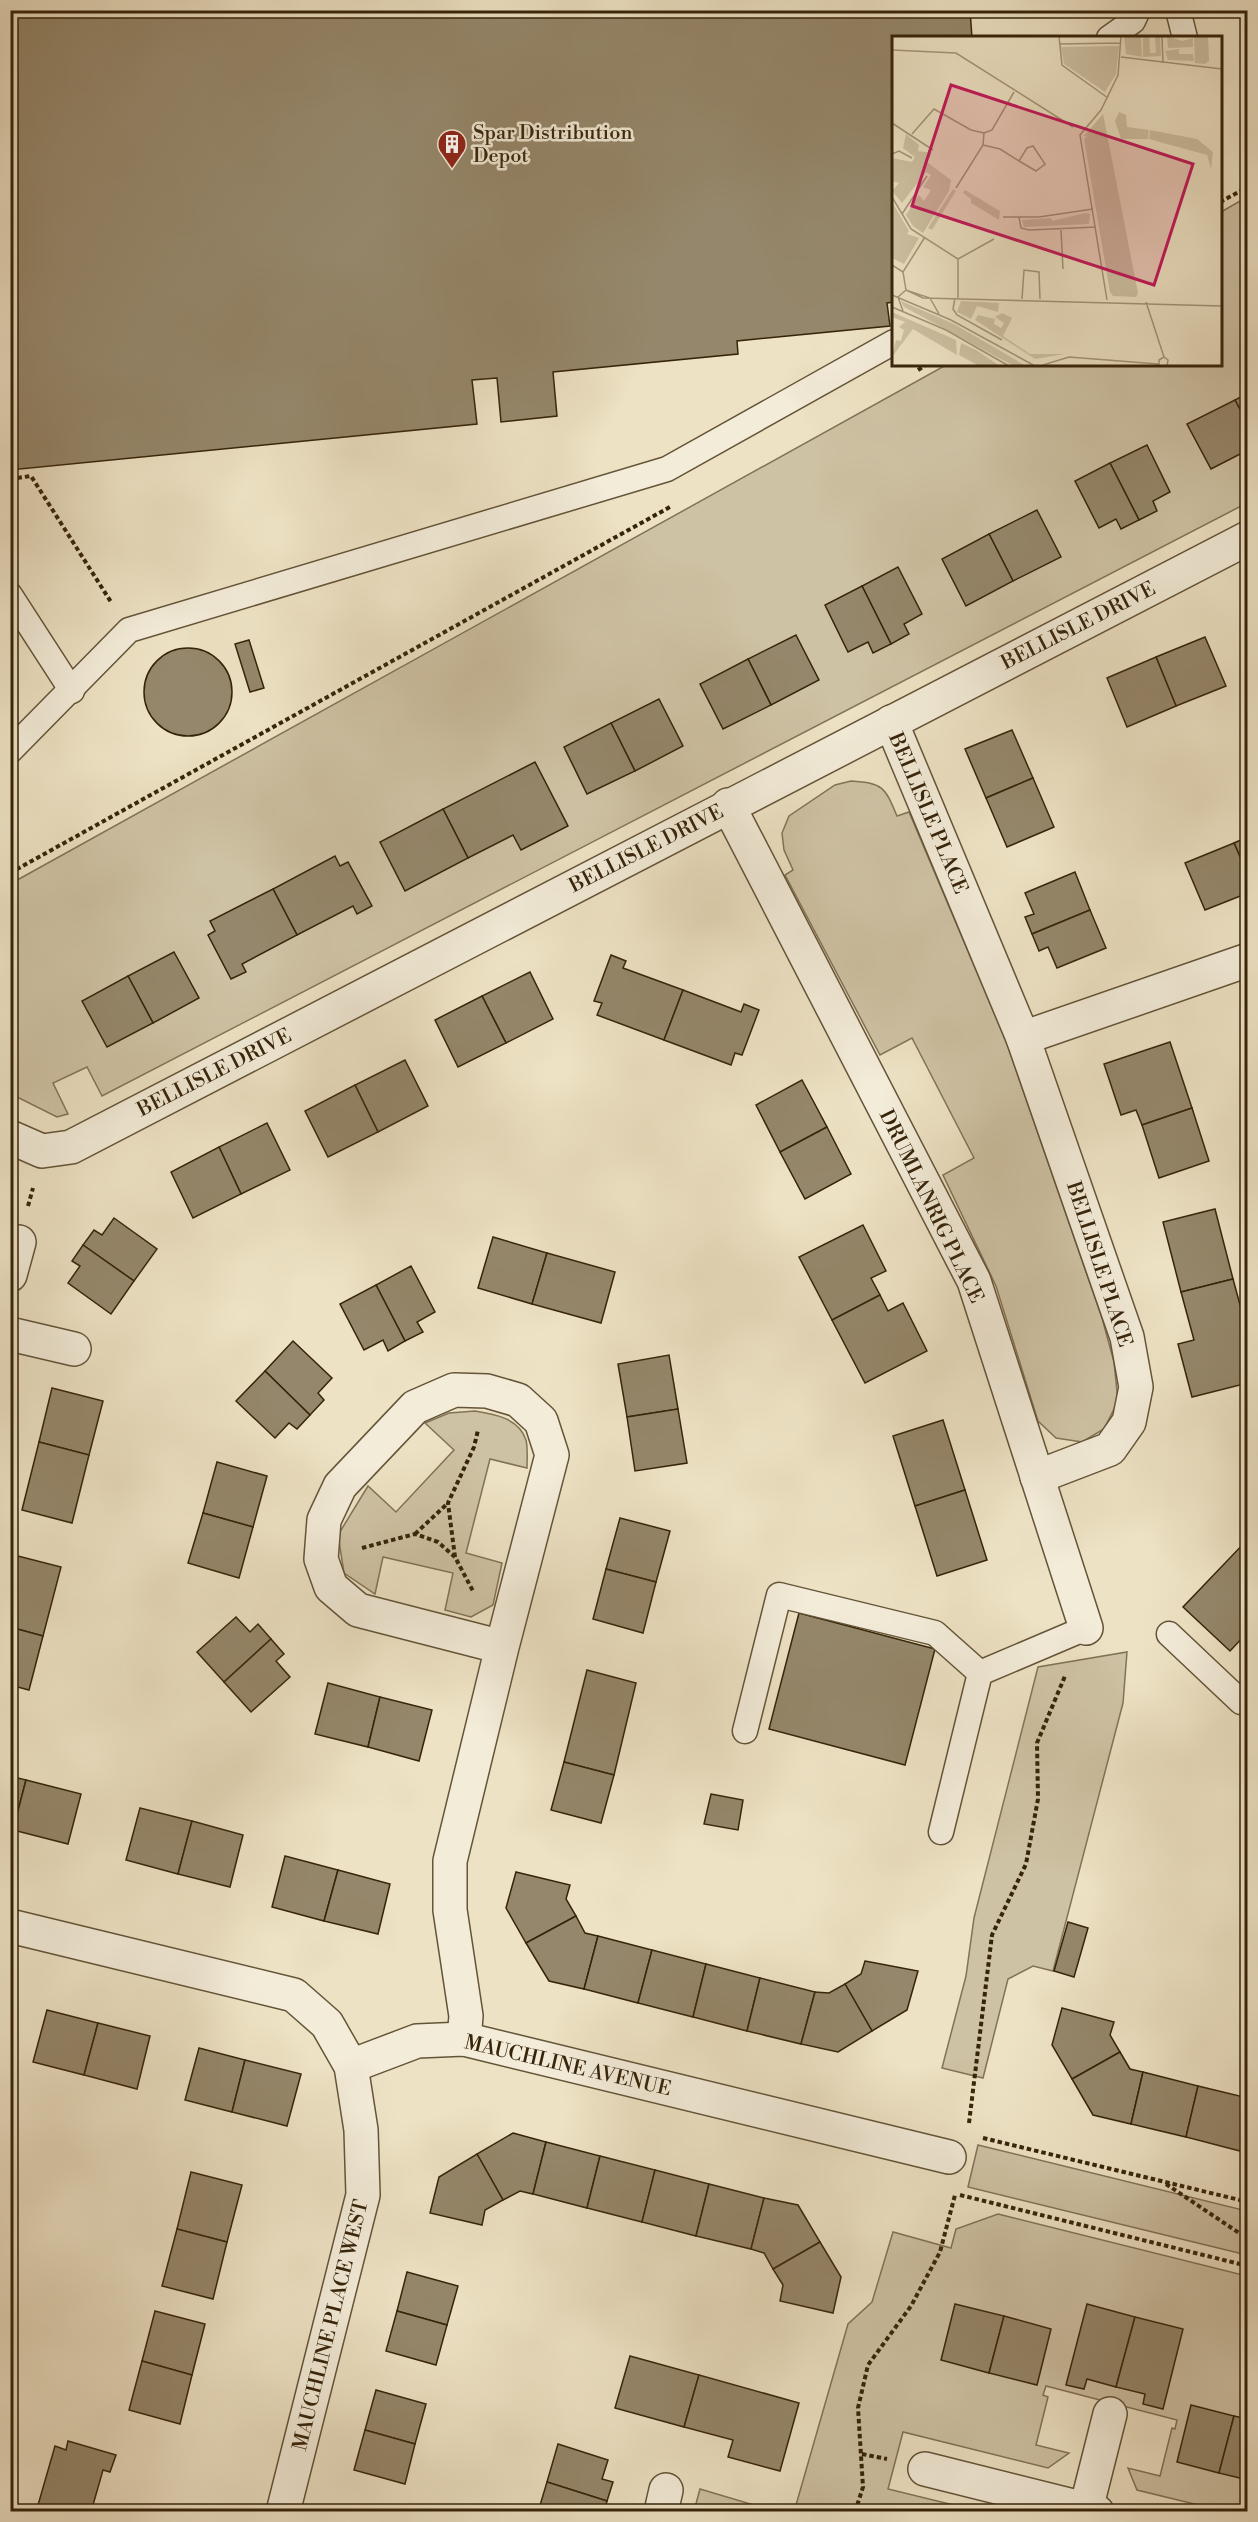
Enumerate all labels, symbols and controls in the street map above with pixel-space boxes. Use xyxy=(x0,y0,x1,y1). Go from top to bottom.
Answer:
inset map xyxy=(892,36,1222,366)
place label: Spar Distribution Depot xyxy=(473,121,632,169)
building icon: Spar Distribution Depot xyxy=(436,128,468,170)
street label: BELLISLE DRIVE xyxy=(997,577,1160,676)
street label: BELLISLE PLACE xyxy=(882,728,973,898)
street label: BELLISLE DRIVE xyxy=(565,800,728,899)
street label: BELLISLE DRIVE xyxy=(133,1024,296,1123)
street label: DRUMLANRIG PLACE xyxy=(873,1106,988,1307)
street label: BELLISLE PLACE xyxy=(1060,1178,1137,1350)
street label: MAUCHLINE AVENUE xyxy=(462,2030,673,2102)
street label: MAUCHLINE PLACE WEST xyxy=(288,2197,375,2454)

